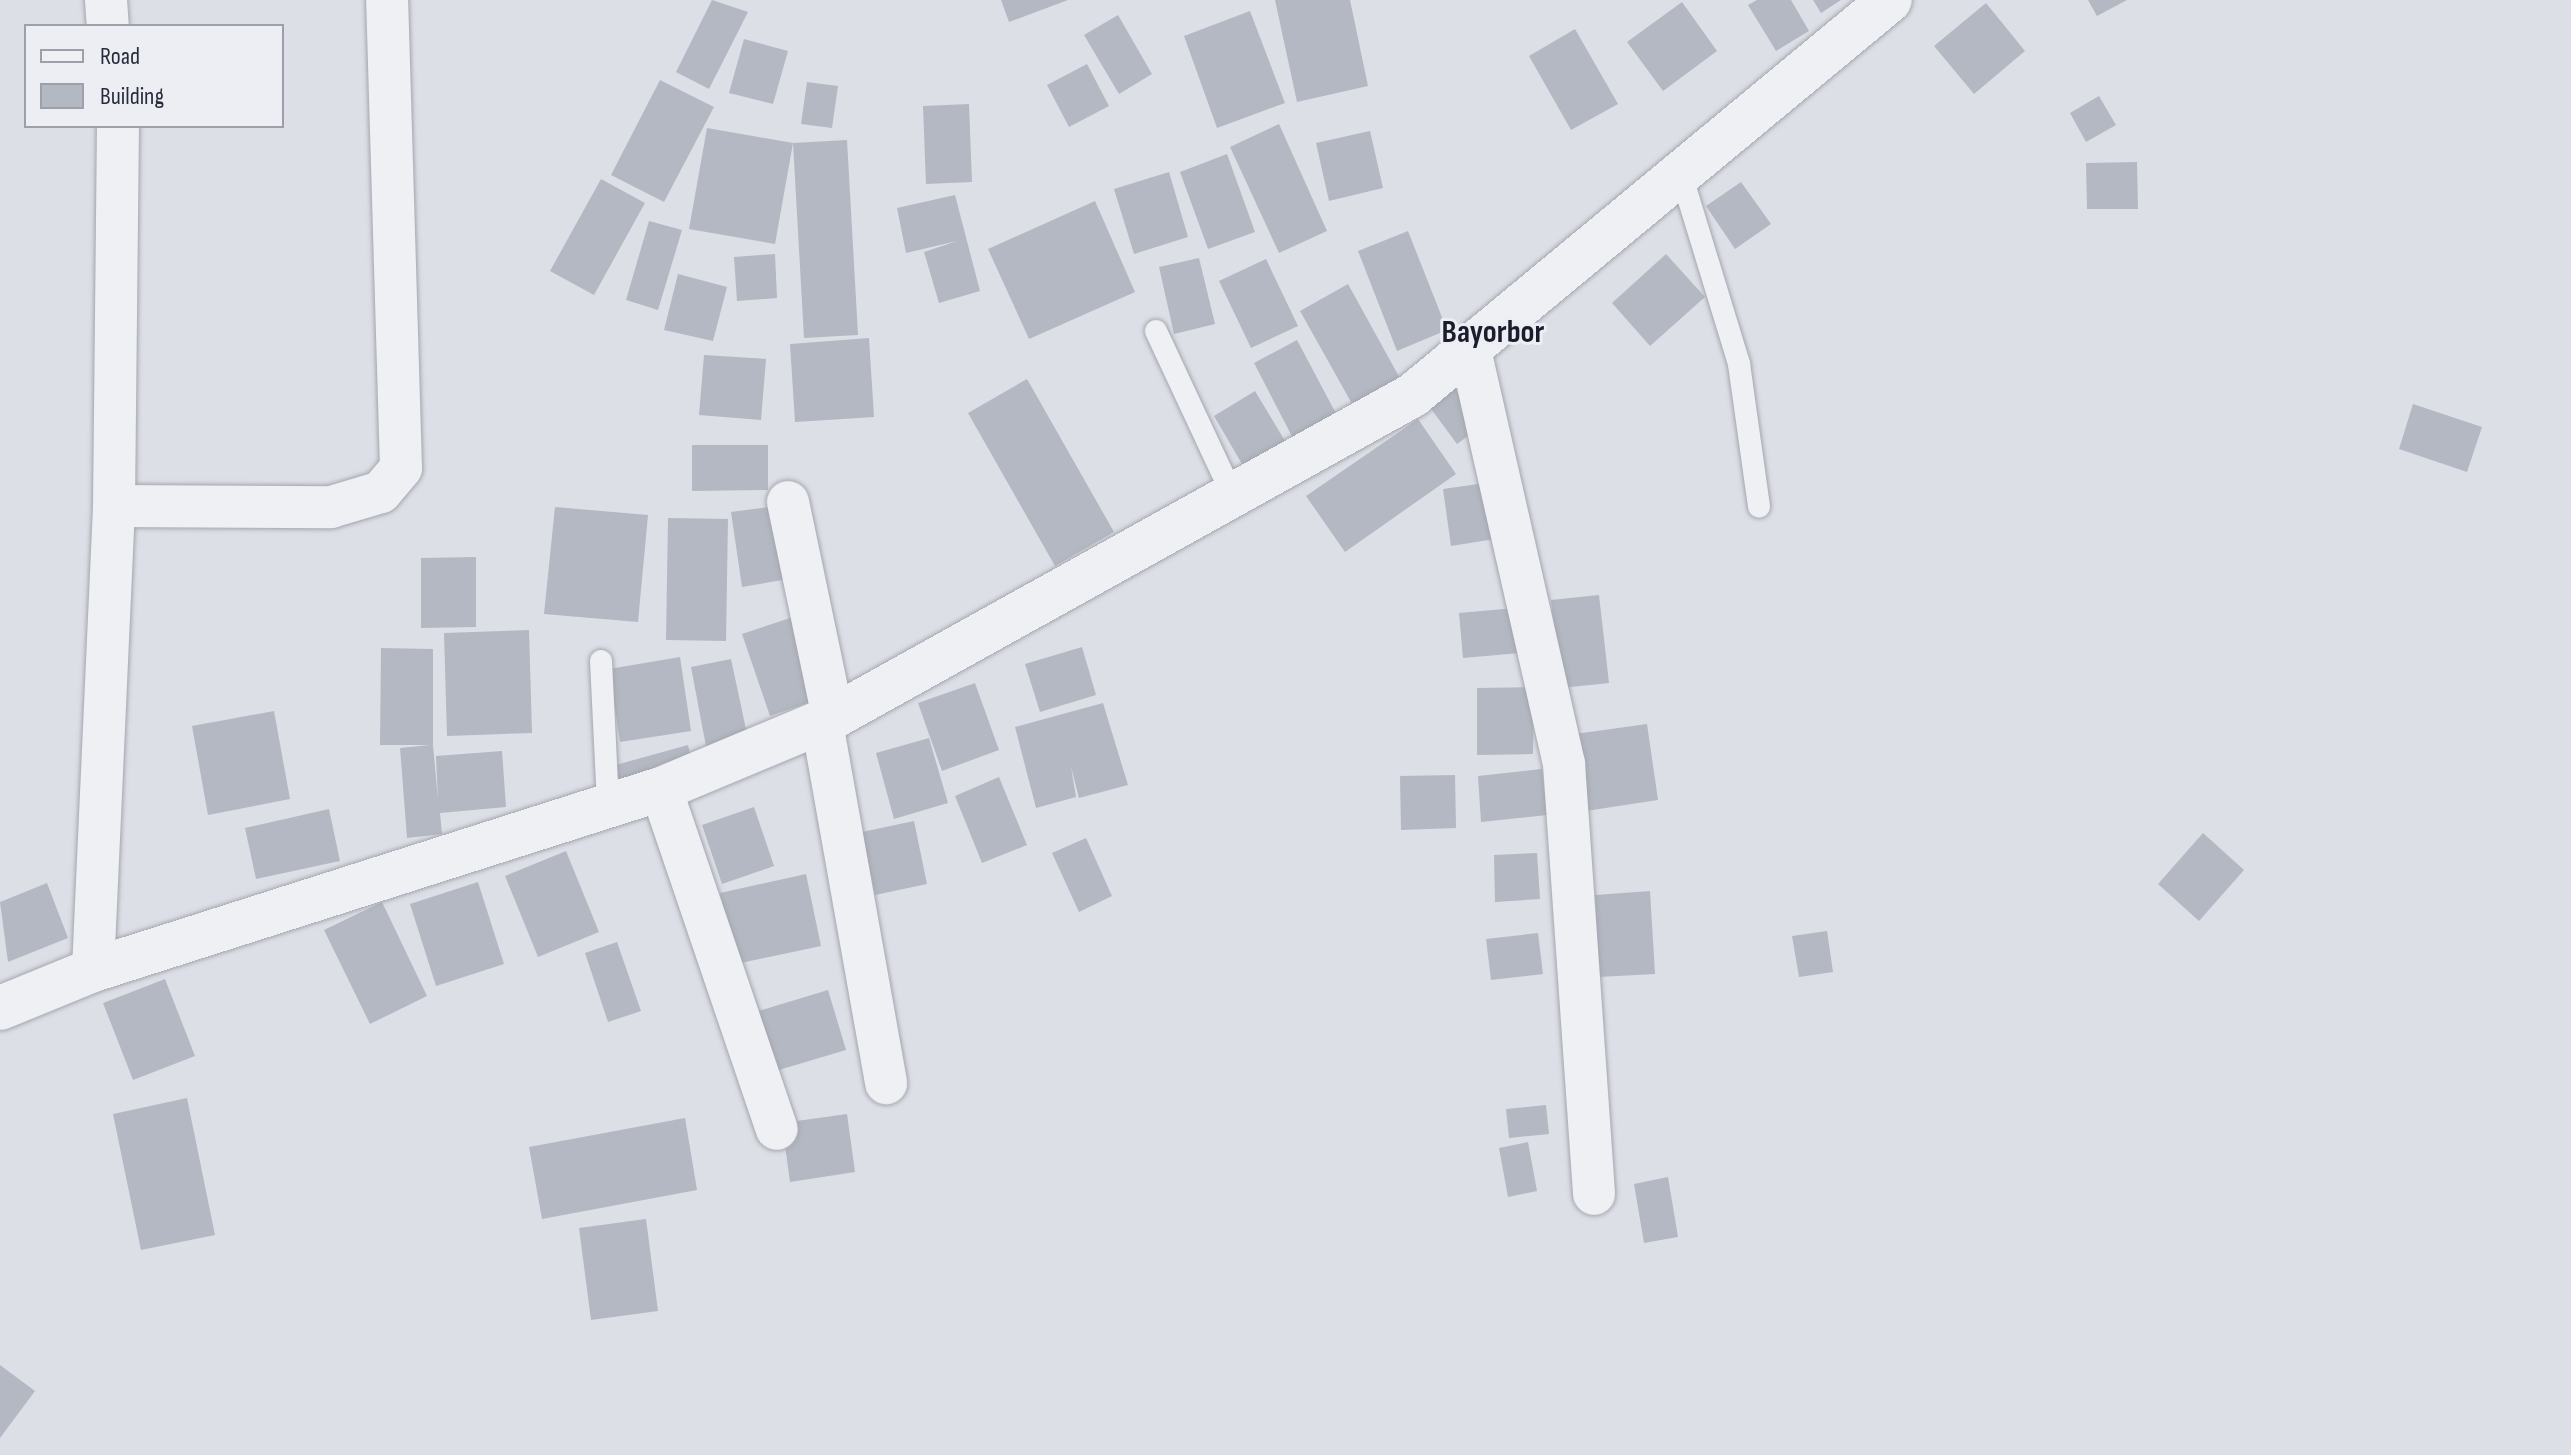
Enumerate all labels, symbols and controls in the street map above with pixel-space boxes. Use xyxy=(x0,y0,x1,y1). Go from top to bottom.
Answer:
legend xyxy=(24,24,284,128)
text: Road xyxy=(100,42,140,71)
text: Building xyxy=(100,82,164,111)
district label: Bayorbor xyxy=(1442,314,1544,352)

